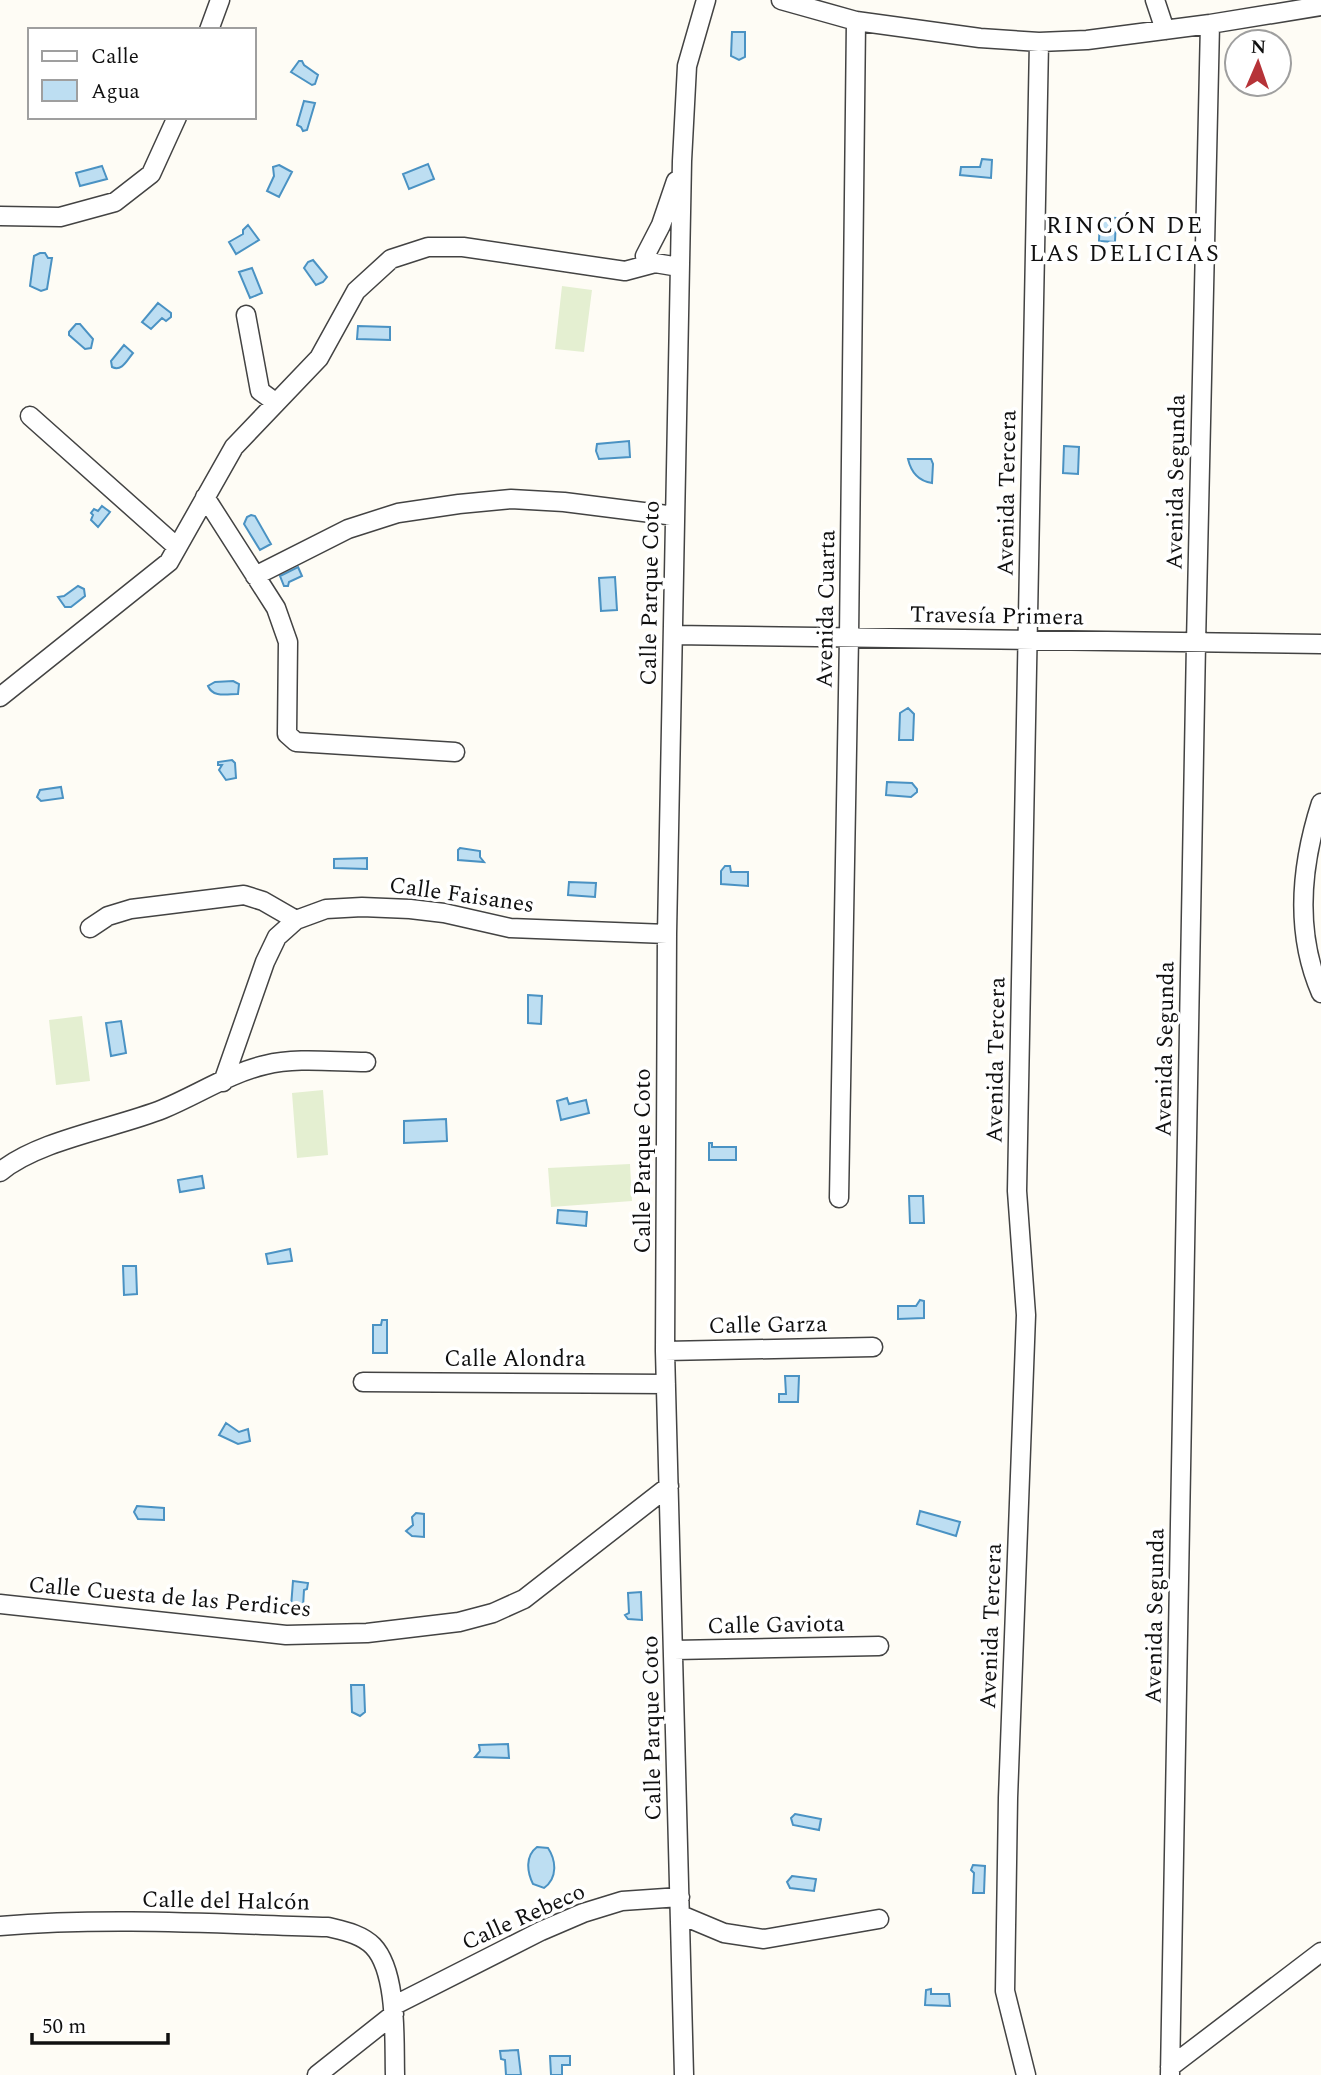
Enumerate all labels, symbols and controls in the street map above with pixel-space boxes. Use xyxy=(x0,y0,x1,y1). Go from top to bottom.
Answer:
legend xyxy=(28,28,256,119)
north arrow xyxy=(1223,28,1293,98)
text: N xyxy=(1250,33,1267,62)
text: Calle xyxy=(91,41,139,73)
text: Agua xyxy=(91,76,141,108)
district label: RINCÓN DE LAS DELICIAS xyxy=(1029,208,1221,272)
street label: Avenida Segunda xyxy=(1157,394,1196,570)
street label: Avenida Tercera xyxy=(989,410,1026,576)
street label: Calle Parque Coto xyxy=(631,500,670,686)
street label: Avenida Cuarta xyxy=(808,530,845,688)
street label: Travesía Primera xyxy=(910,597,1084,636)
street label: Calle Faisanes xyxy=(387,868,537,923)
street label: Avenida Segunda xyxy=(1146,961,1185,1137)
street label: Avenida Tercera xyxy=(978,977,1015,1143)
street label: Calle Parque Coto xyxy=(626,1068,661,1254)
street label: Calle Garza xyxy=(708,1307,828,1344)
street label: Calle Alondra xyxy=(444,1342,586,1377)
street label: Avenida Segunda xyxy=(1136,1528,1175,1704)
street label: Avenida Tercera xyxy=(971,1542,1012,1710)
street label: Calle Cuesta de las Perdices xyxy=(27,1568,313,1627)
street label: Calle Gaviota xyxy=(707,1607,845,1644)
street label: Calle Parque Coto xyxy=(633,1635,672,1821)
street label: Calle Rebeco xyxy=(456,1875,591,1960)
street label: Calle del Halcón xyxy=(142,1883,310,1920)
scale bar xyxy=(32,2002,168,2046)
text: 50 m xyxy=(42,2011,86,2043)

